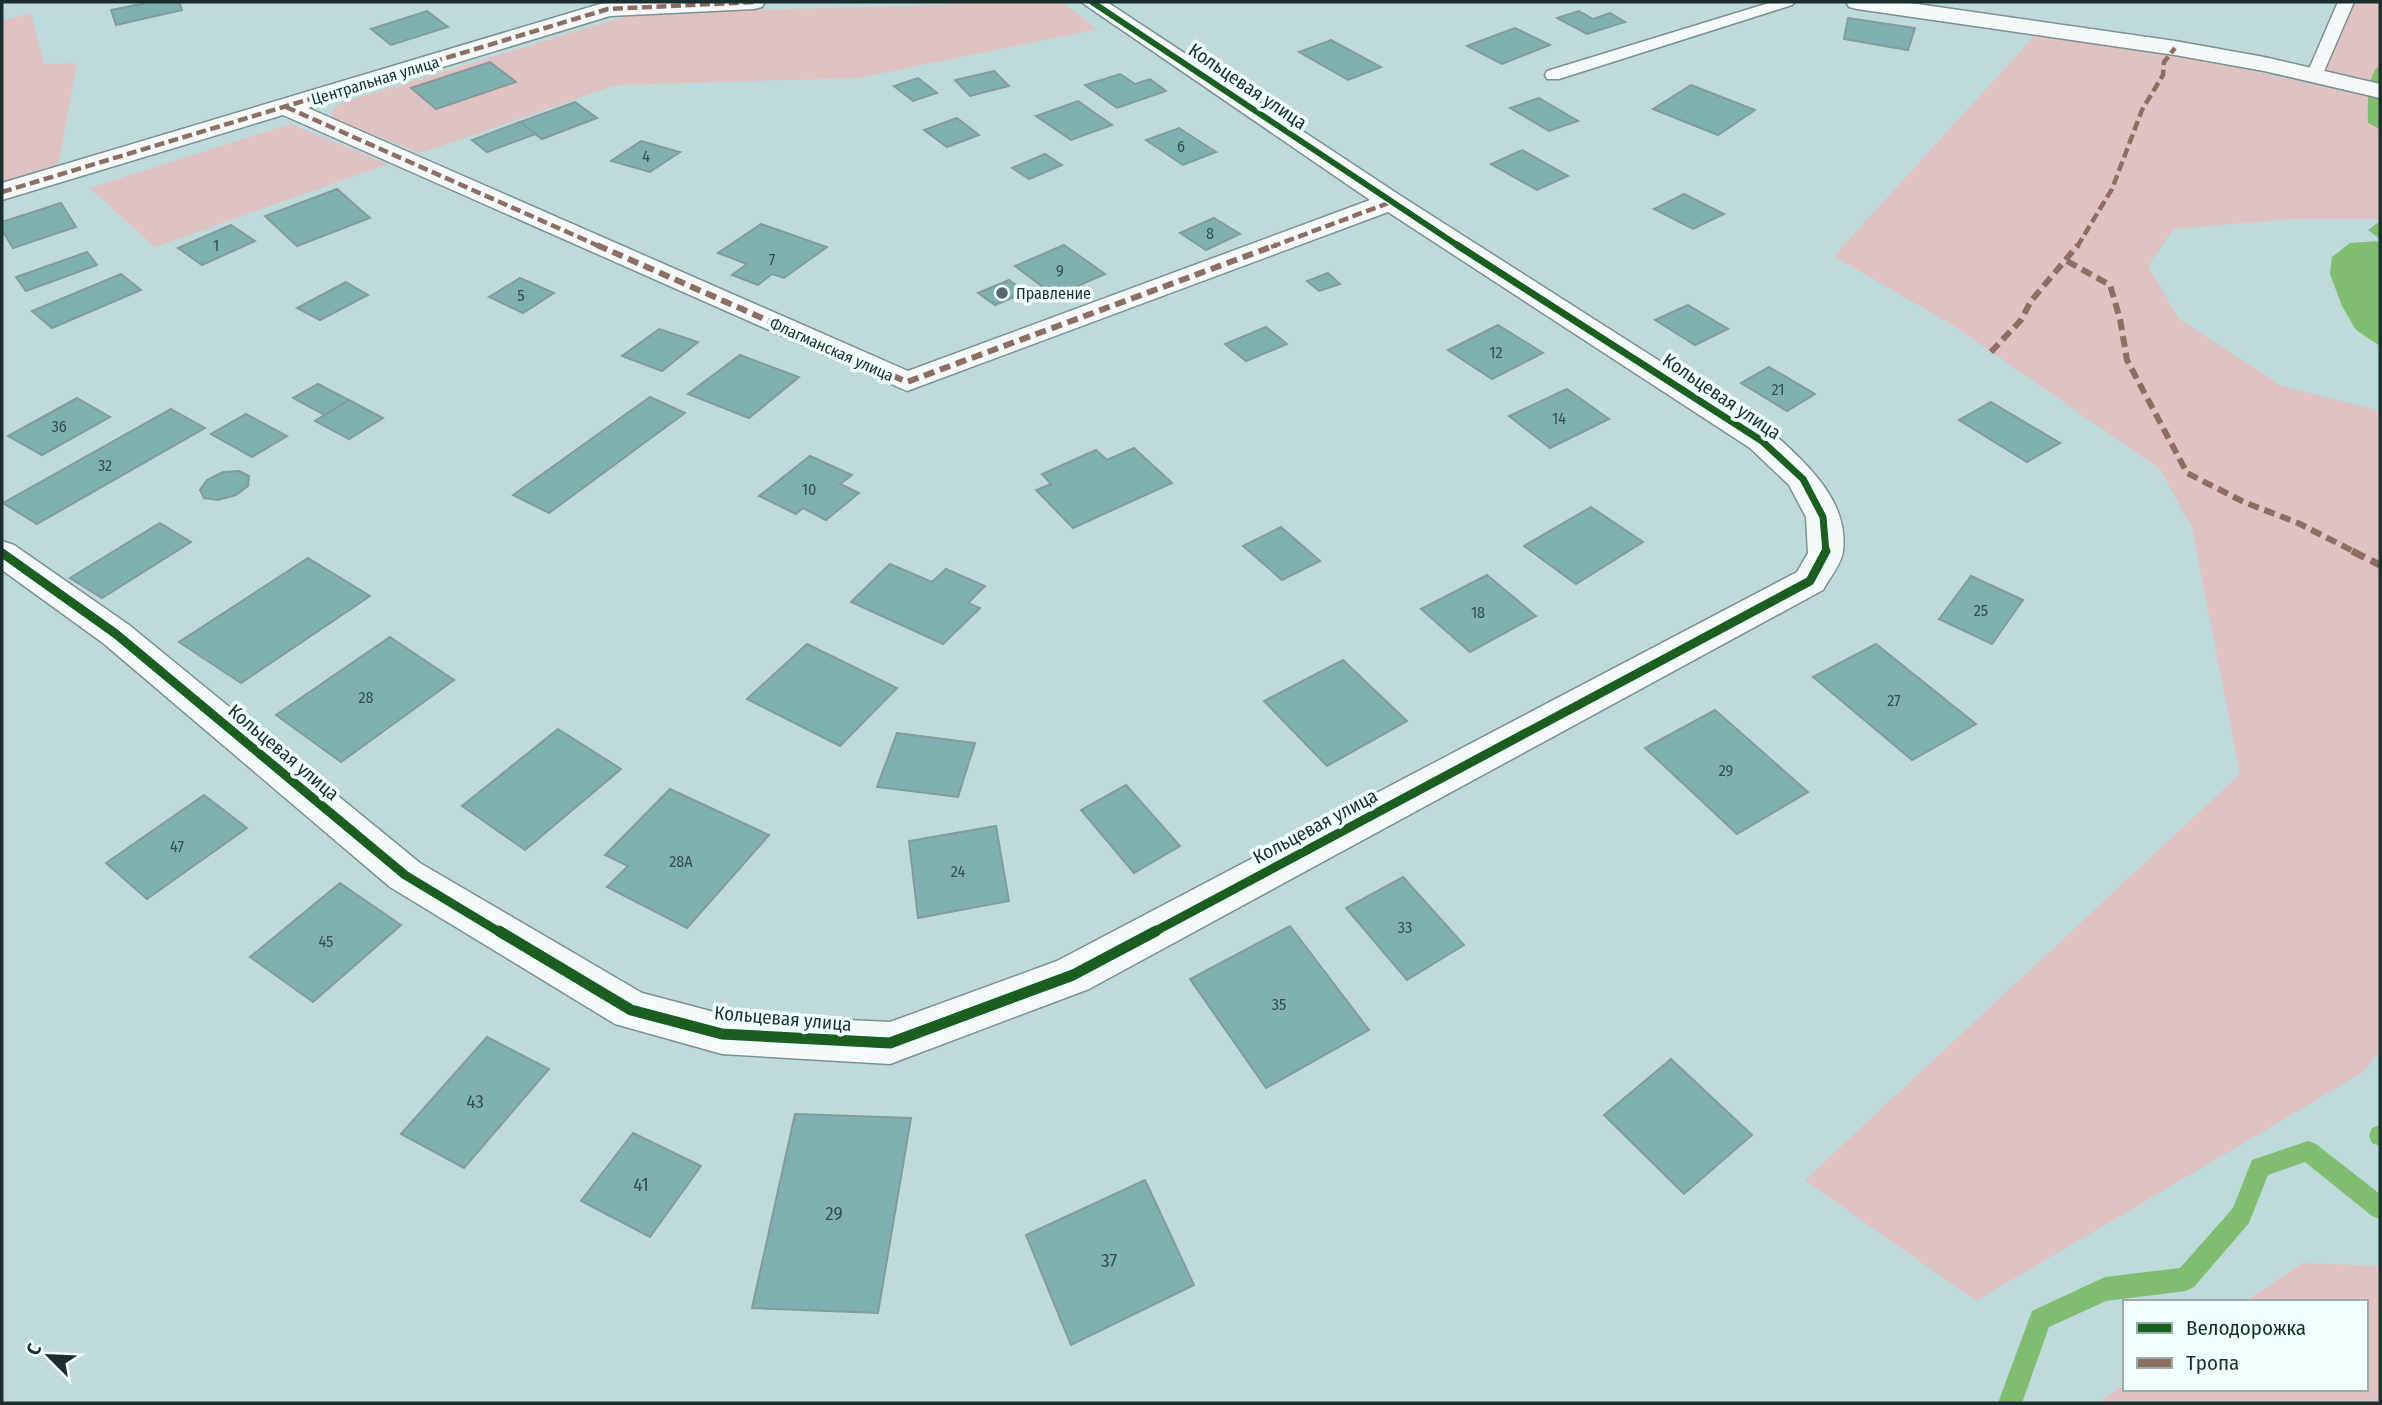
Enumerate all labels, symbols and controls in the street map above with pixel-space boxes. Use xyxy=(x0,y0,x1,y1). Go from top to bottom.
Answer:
street label: Кольцевая улица xyxy=(1184,38,1311,134)
street label: Центральная улица xyxy=(309,52,441,109)
house number: 6 xyxy=(1177,137,1185,156)
house number: 4 xyxy=(642,147,650,166)
house number: 8 xyxy=(1206,224,1214,243)
house number: 1 xyxy=(213,236,219,255)
house number: 7 xyxy=(769,250,776,269)
house number: 9 xyxy=(1056,261,1064,280)
place label: Правление xyxy=(1016,284,1091,303)
marker: Правление xyxy=(994,285,1010,301)
house number: 5 xyxy=(517,286,525,305)
street label: Флагманская улица xyxy=(767,314,897,385)
house number: 12 xyxy=(1489,343,1503,362)
street label: Кольцевая улица xyxy=(1658,348,1785,444)
house number: 21 xyxy=(1772,380,1784,399)
house number: 14 xyxy=(1552,409,1566,428)
house number: 36 xyxy=(51,417,67,436)
house number: 32 xyxy=(98,456,112,475)
house number: 10 xyxy=(802,480,816,499)
house number: 25 xyxy=(1974,601,1988,620)
house number: 18 xyxy=(1471,603,1485,622)
house number: 28 xyxy=(358,688,374,707)
house number: 27 xyxy=(1887,691,1901,710)
street label: Кольцевая улица xyxy=(224,699,344,805)
house number: 29 xyxy=(1719,761,1734,780)
street label: Кольцевая улица xyxy=(1249,784,1381,869)
house number: 47 xyxy=(170,837,184,856)
house number: 28А xyxy=(669,852,693,871)
house number: 24 xyxy=(951,862,965,881)
house number: 33 xyxy=(1398,918,1412,937)
house number: 45 xyxy=(319,932,333,951)
house number: 35 xyxy=(1272,995,1286,1014)
street label: Кольцевая улица xyxy=(713,1001,853,1036)
house number: 43 xyxy=(466,1090,484,1113)
house number: 41 xyxy=(633,1173,649,1196)
house number: 29 xyxy=(825,1202,843,1225)
house number: 37 xyxy=(1101,1249,1117,1272)
legend xyxy=(2123,1300,2368,1391)
text: Велодорожка xyxy=(2186,1315,2306,1341)
north arrow xyxy=(14,1321,84,1391)
text: С xyxy=(21,1340,46,1359)
text: Тропа xyxy=(2186,1350,2239,1376)

